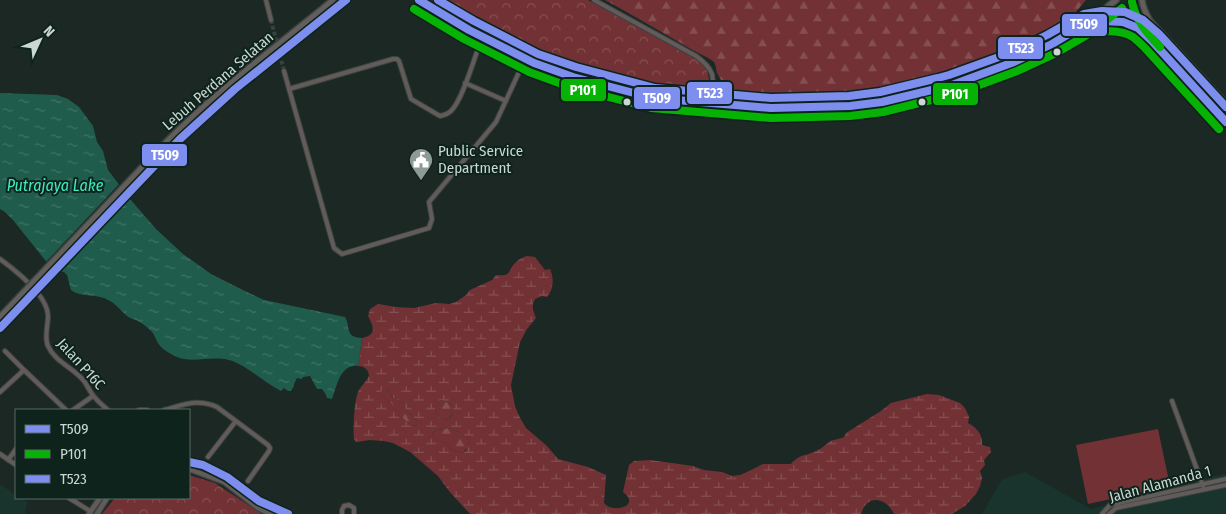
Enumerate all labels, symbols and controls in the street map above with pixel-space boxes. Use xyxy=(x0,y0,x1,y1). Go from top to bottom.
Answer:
line badge: T509 xyxy=(1061,13,1108,37)
north arrow xyxy=(15,15,65,65)
text: T509 xyxy=(1070,16,1098,33)
text: N xyxy=(40,22,58,40)
street label: Lebuh Perdana Selatan xyxy=(159,28,277,134)
line badge: T523 xyxy=(997,36,1044,60)
text: T523 xyxy=(1008,40,1035,57)
unlabelled marker xyxy=(1052,47,1062,57)
line badge: P101 xyxy=(560,78,607,102)
line badge: T523 xyxy=(686,81,733,105)
text: P101 xyxy=(570,82,596,99)
line badge: P101 xyxy=(932,82,979,106)
text: T523 xyxy=(697,85,724,102)
line badge: T509 xyxy=(633,86,681,110)
text: P101 xyxy=(942,86,968,103)
text: T509 xyxy=(643,90,671,107)
unlabelled marker xyxy=(622,97,632,107)
unlabelled marker xyxy=(917,97,927,107)
place label: Public Service Department xyxy=(438,142,523,177)
line badge: T509 xyxy=(141,143,188,167)
text: T509 xyxy=(151,147,179,164)
public building icon: Public Service Department xyxy=(408,147,434,181)
water label: Putrajaya Lake xyxy=(7,176,104,195)
street label: Jalan P16C xyxy=(53,335,109,394)
legend xyxy=(15,409,190,499)
text: T509 xyxy=(60,420,89,438)
text: P101 xyxy=(60,445,87,463)
street label: Jalan Alamanda 1 xyxy=(1107,462,1213,506)
text: T523 xyxy=(60,470,87,488)

